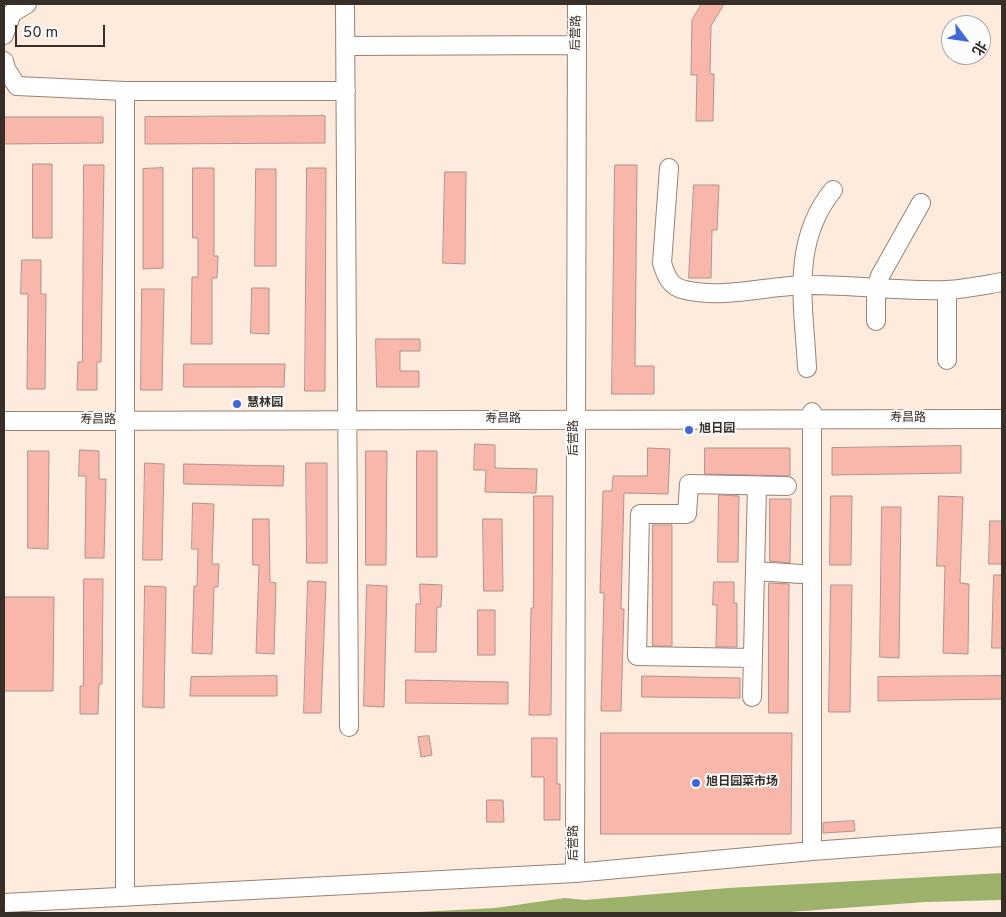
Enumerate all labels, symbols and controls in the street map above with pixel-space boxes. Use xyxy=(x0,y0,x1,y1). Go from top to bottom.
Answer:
scale bar xyxy=(18,15,108,47)
street label: 后营路 xyxy=(569,15,585,51)
north arrow xyxy=(941,15,991,65)
text: 50 m xyxy=(23,24,58,43)
text: 北 xyxy=(968,37,989,58)
place label: 慧林园 xyxy=(247,397,283,411)
marker: 慧林园 xyxy=(231,398,243,410)
street label: 寿昌路 xyxy=(890,412,926,426)
street label: 寿昌路 xyxy=(485,413,521,427)
street label: 寿昌路 xyxy=(80,414,116,428)
street label: 后营路 xyxy=(568,420,582,456)
place label: 旭日园 xyxy=(699,423,735,437)
marker: 旭日园 xyxy=(683,424,695,436)
place label: 旭日园菜市场 xyxy=(706,776,778,790)
marker: 旭日园菜市场 xyxy=(690,777,702,789)
street label: 后营路 xyxy=(568,825,582,861)

